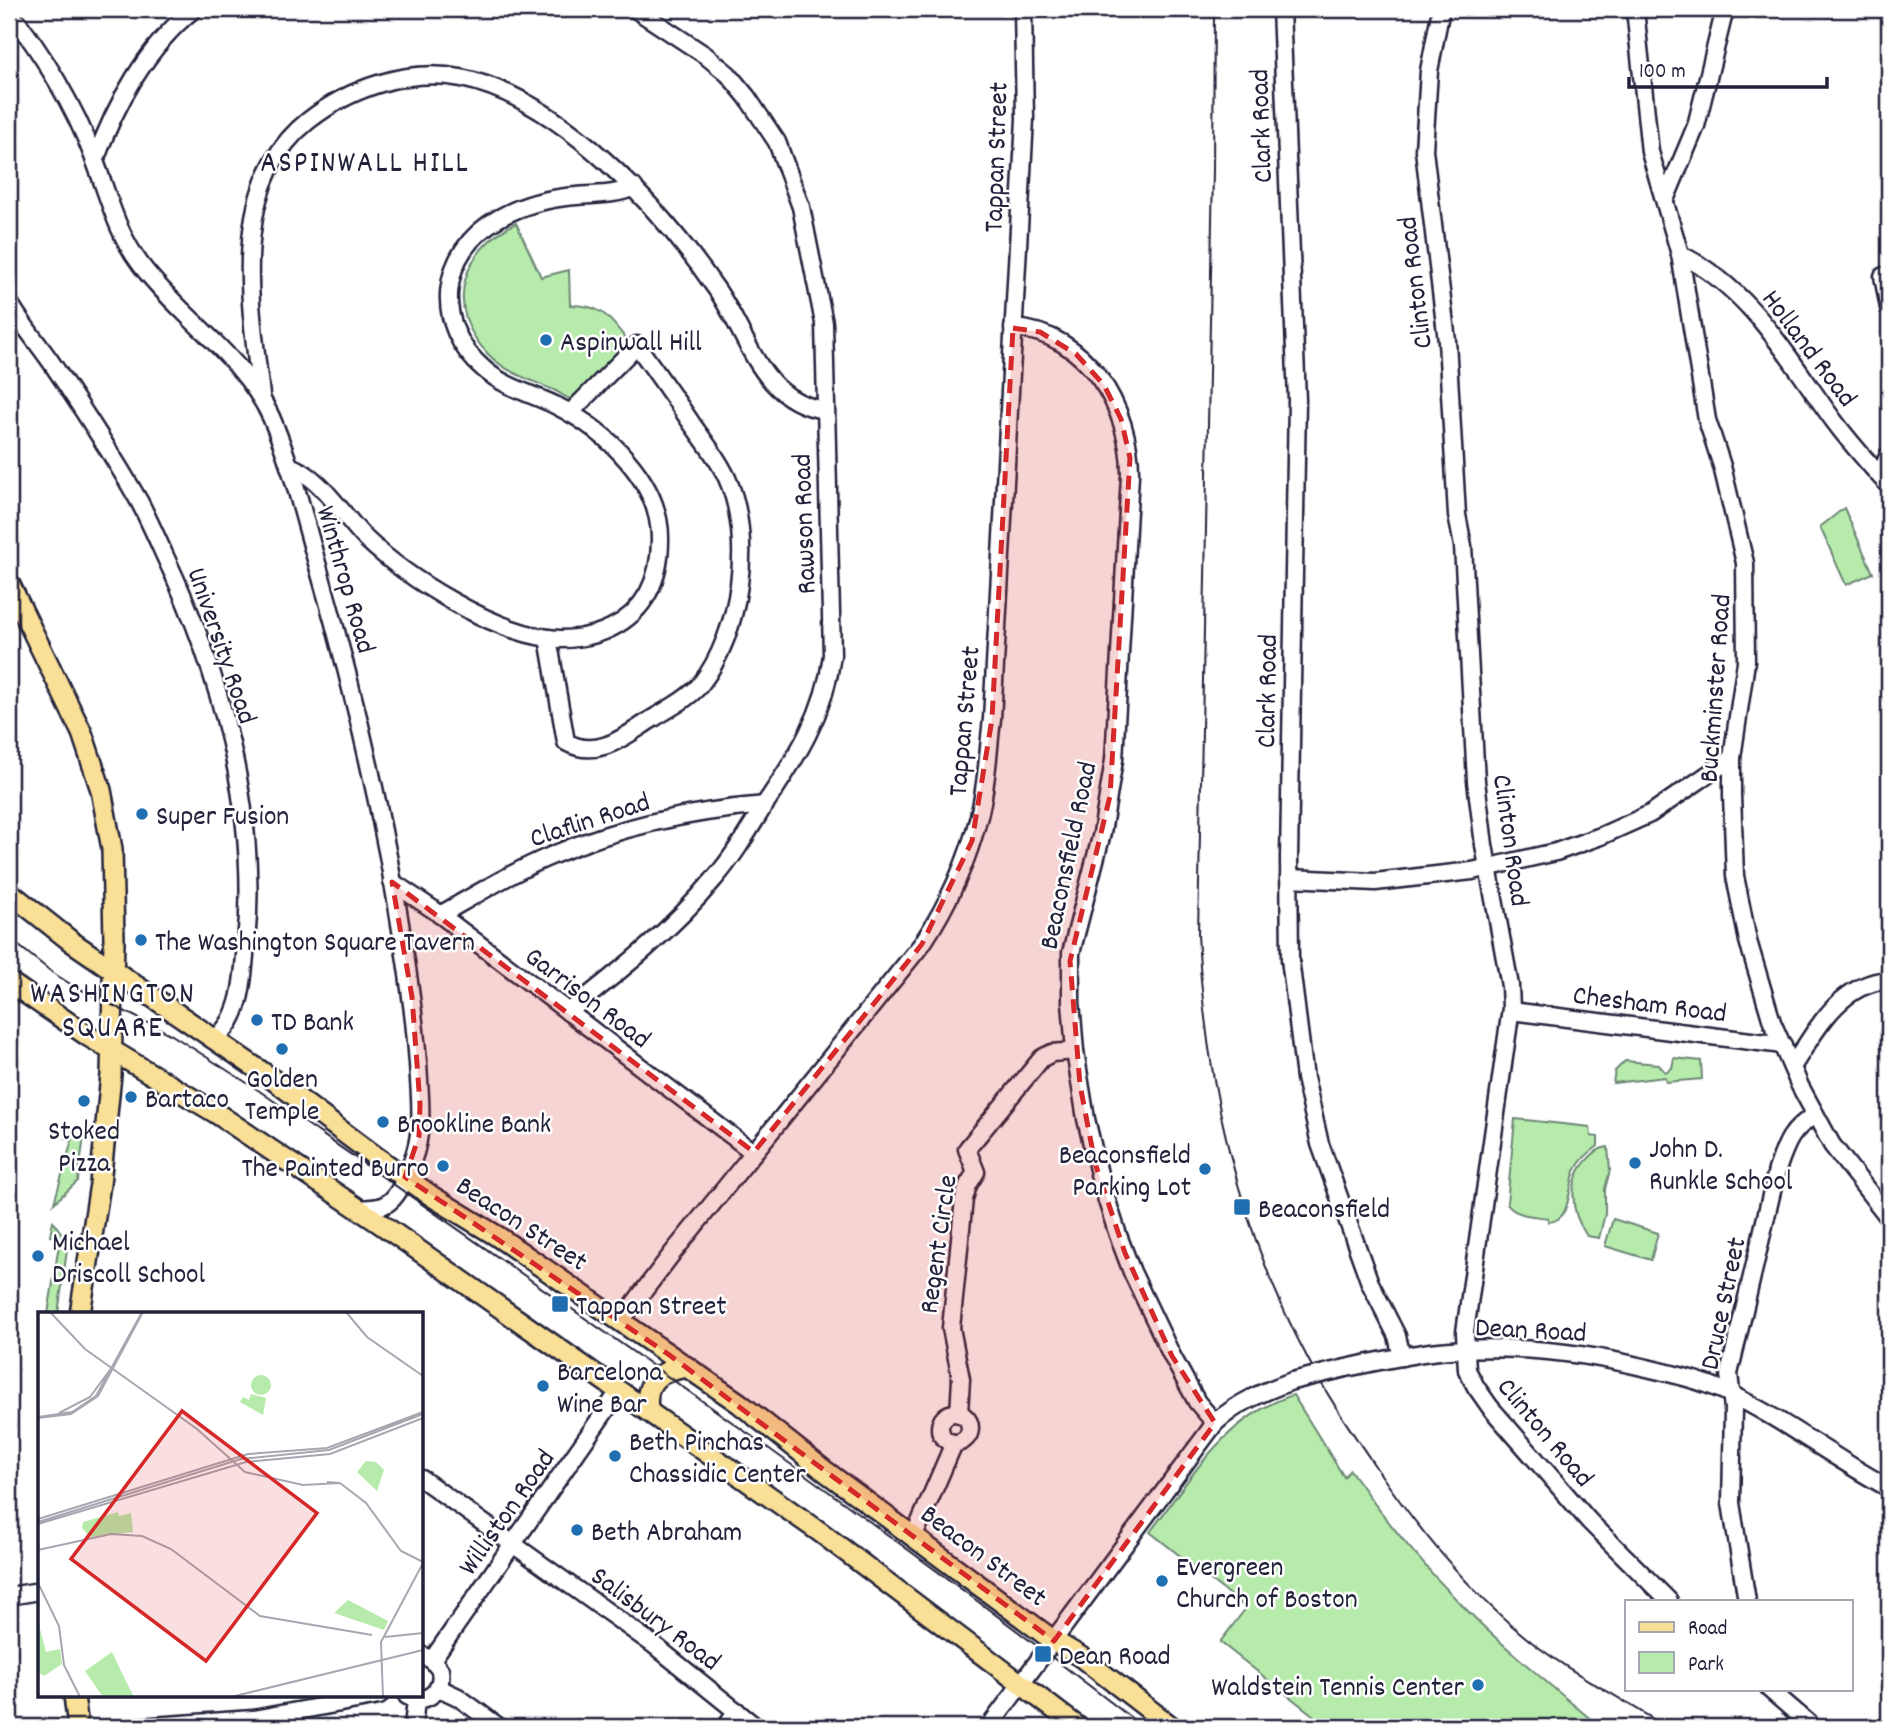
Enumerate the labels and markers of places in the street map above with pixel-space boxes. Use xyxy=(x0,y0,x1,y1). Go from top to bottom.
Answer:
place label: Aspinwall Hill xyxy=(560,325,702,365)
marker: Aspinwall Hill xyxy=(538,332,554,348)
place label: Super Fusion xyxy=(156,799,289,839)
marker: Super Fusion xyxy=(134,806,150,822)
place label: The Washington Square Tavern xyxy=(155,925,475,965)
marker: The Washington Square Tavern xyxy=(133,932,149,948)
place label: TD Bank xyxy=(271,1005,354,1045)
marker: TD Bank xyxy=(249,1012,265,1028)
marker: Golden Temple xyxy=(274,1041,290,1057)
place label: Golden Temple xyxy=(245,1062,319,1134)
place label: Bartaco xyxy=(145,1082,229,1122)
marker: Bartaco xyxy=(123,1089,139,1105)
marker: Stoked Pizza xyxy=(76,1093,92,1109)
place label: Brookline Bank xyxy=(397,1107,551,1147)
place label: Stoked Pizza xyxy=(48,1114,120,1186)
marker: Brookline Bank xyxy=(375,1114,391,1130)
place label: John D. Runkle School xyxy=(1649,1132,1793,1204)
place label: Beaconsfield Parking Lot xyxy=(1059,1138,1191,1210)
place label: The Painted Burro xyxy=(242,1151,429,1191)
marker: John D. Runkle School xyxy=(1627,1155,1643,1171)
marker: The Painted Burro xyxy=(435,1158,451,1174)
marker: Beaconsfield Parking Lot xyxy=(1197,1161,1213,1177)
place label: Beaconsfield xyxy=(1258,1192,1390,1232)
marker: Beaconsfield xyxy=(1232,1197,1252,1217)
place label: Michael Driscoll School xyxy=(52,1225,206,1297)
marker: Michael Driscoll School xyxy=(30,1248,46,1264)
place label: Tappan Street xyxy=(576,1289,727,1329)
marker: Tappan Street xyxy=(550,1294,570,1314)
place label: Barcelona Wine Bar xyxy=(557,1355,663,1427)
marker: Barcelona Wine Bar xyxy=(535,1378,551,1394)
place label: Beth Pinchas Chassidic Center xyxy=(629,1425,806,1497)
marker: Beth Pinchas Chassidic Center xyxy=(607,1448,623,1464)
place label: Beth Abraham xyxy=(591,1515,742,1555)
marker: Beth Abraham xyxy=(569,1522,585,1538)
place label: Evergreen Church of Boston xyxy=(1176,1550,1358,1622)
marker: Evergreen Church of Boston xyxy=(1154,1573,1170,1589)
place label: Dean Road xyxy=(1059,1639,1171,1679)
marker: Dean Road xyxy=(1033,1644,1053,1664)
place label: Waldstein Tennis Center xyxy=(1211,1670,1465,1710)
marker: Waldstein Tennis Center xyxy=(1470,1677,1486,1693)

